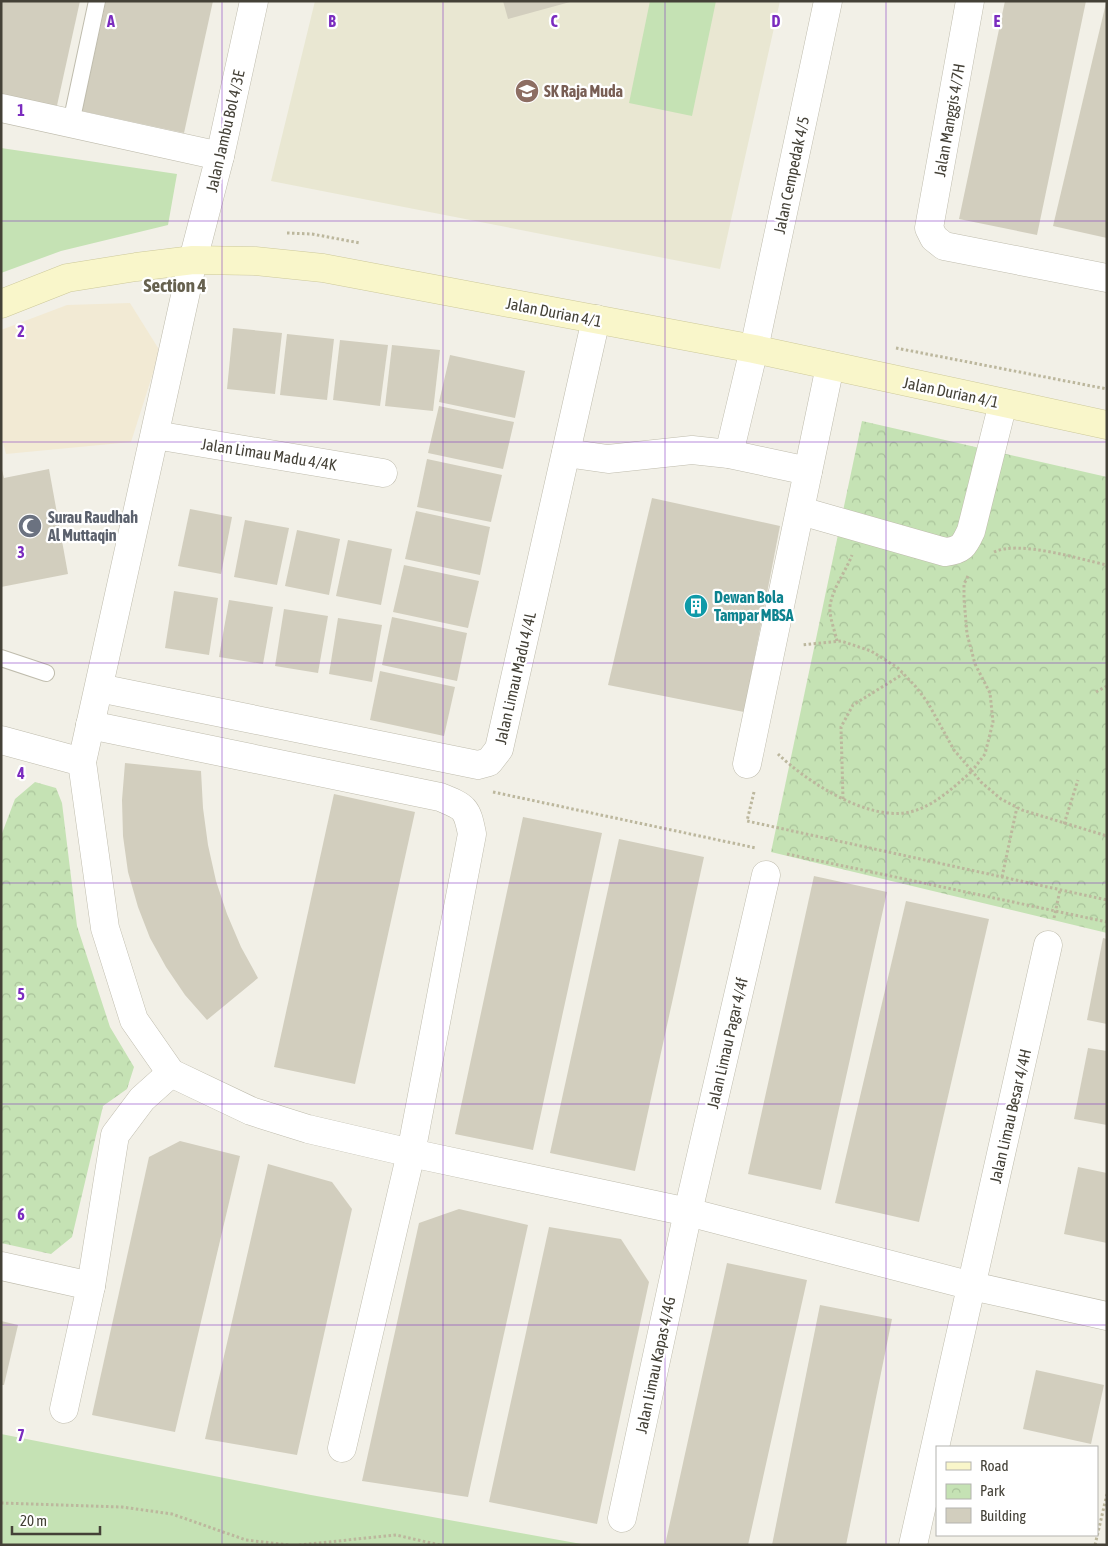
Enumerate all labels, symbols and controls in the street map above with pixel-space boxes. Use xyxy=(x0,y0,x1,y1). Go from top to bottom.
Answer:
text: A xyxy=(106,12,115,30)
text: B xyxy=(328,12,336,30)
text: C xyxy=(550,12,558,30)
text: D xyxy=(772,12,781,30)
text: E xyxy=(994,12,1001,30)
street label: Jalan Manggis 4/7H xyxy=(930,62,969,178)
street label: Jalan Jambu Bol 4/3E xyxy=(202,68,248,194)
school or university icon: SK Raja Muda xyxy=(514,78,540,104)
place label: SK Raja Muda xyxy=(544,82,623,100)
text: 1 xyxy=(17,101,25,119)
street label: Jalan Cempedak 4/5 xyxy=(770,115,813,236)
district label: Section 4 xyxy=(143,274,207,296)
street label: Jalan Durian 4/1 xyxy=(505,294,603,330)
text: 2 xyxy=(17,322,25,340)
street label: Jalan Durian 4/1 xyxy=(902,373,1000,411)
street label: Jalan Limau Madu 4/4K xyxy=(200,434,338,474)
place label: Surau Raudhah Al Muttaqin xyxy=(47,508,138,544)
mosque icon: Surau Raudhah Al Muttaqin xyxy=(17,513,43,539)
text: 3 xyxy=(17,543,25,561)
place label: Dewan Bola Tampar MBSA xyxy=(714,588,794,624)
building icon: Dewan Bola Tampar MBSA xyxy=(683,593,709,619)
street label: Jalan Limau Madu 4/4L xyxy=(491,609,539,746)
text: 4 xyxy=(16,764,25,782)
street label: Jalan Limau Pagar 4/4f xyxy=(703,975,752,1110)
text: 5 xyxy=(17,985,25,1003)
street label: Jalan Limau Besar 4/4H xyxy=(986,1047,1034,1185)
text: 6 xyxy=(17,1205,25,1223)
street label: Jalan Limau Kapas 4/4G xyxy=(632,1295,679,1435)
text: 7 xyxy=(17,1426,25,1444)
legend xyxy=(936,1446,1098,1536)
text: Road xyxy=(980,1457,1009,1474)
text: Park xyxy=(980,1482,1005,1499)
scale bar xyxy=(12,1504,100,1536)
text: Building xyxy=(980,1507,1026,1524)
text: 20 m xyxy=(20,1512,47,1529)

